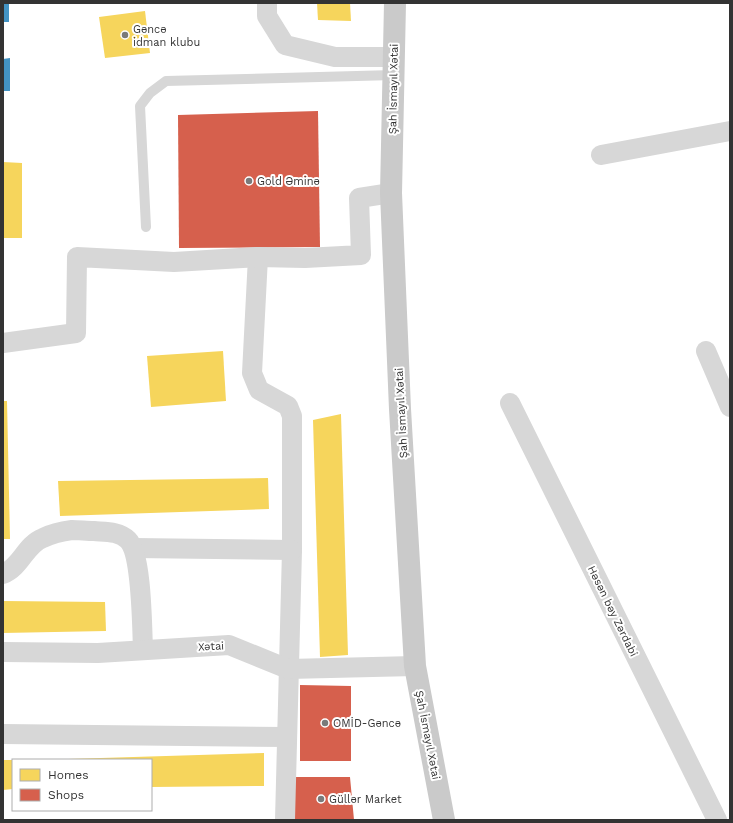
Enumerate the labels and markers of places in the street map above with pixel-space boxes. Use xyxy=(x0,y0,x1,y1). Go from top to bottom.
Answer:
place label: Gəncə idman klubu xyxy=(133,23,200,49)
marker: Gəncə idman klubu xyxy=(120,30,130,40)
place label: Gold Əminə xyxy=(257,175,320,188)
marker: Gold Əminə xyxy=(244,176,254,186)
place label: OMİD-Gəncə xyxy=(333,716,401,730)
marker: OMİD-Gəncə xyxy=(320,718,330,728)
place label: Güllər Market xyxy=(329,793,402,806)
marker: Güllər Market xyxy=(316,794,326,804)

